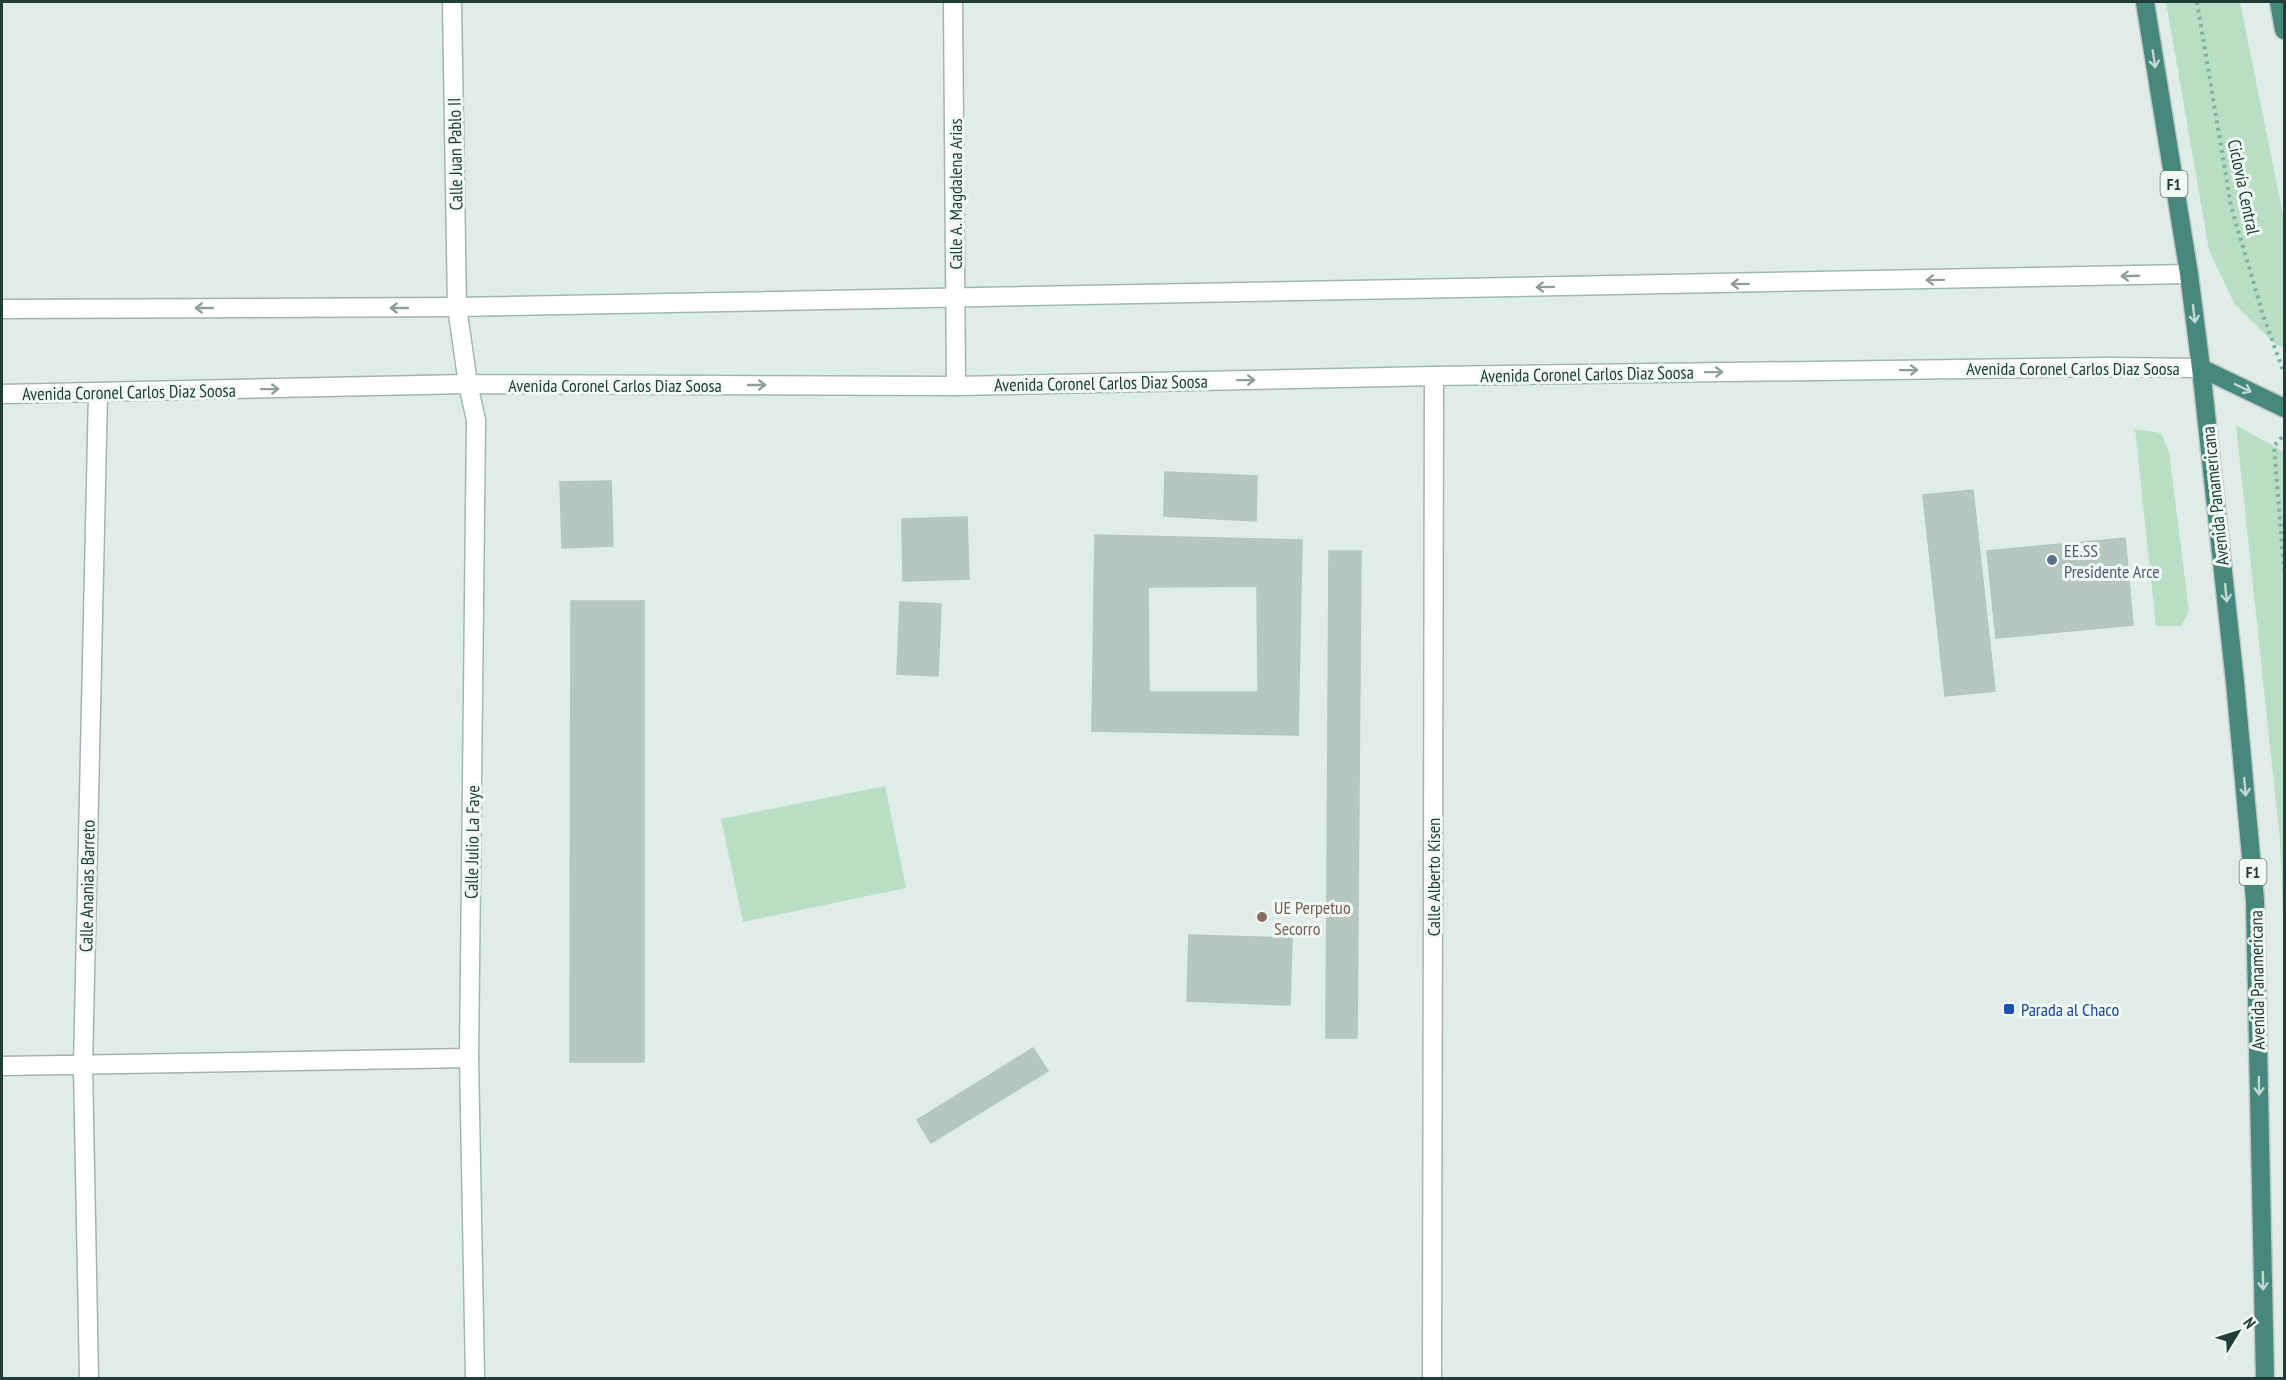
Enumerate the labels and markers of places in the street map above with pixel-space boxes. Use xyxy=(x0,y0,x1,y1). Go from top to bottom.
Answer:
place label: EE.SS Presidente Arce xyxy=(2064,539,2160,583)
marker: EE.SS Presidente Arce xyxy=(2045,553,2059,567)
place label: UE Perpetuo Secorro xyxy=(1274,896,1351,940)
marker: UE Perpetuo Secorro xyxy=(1255,910,1269,924)
place label: Parada al Chaco xyxy=(2021,998,2119,1021)
marker: Parada al Chaco xyxy=(2002,1002,2016,1016)

